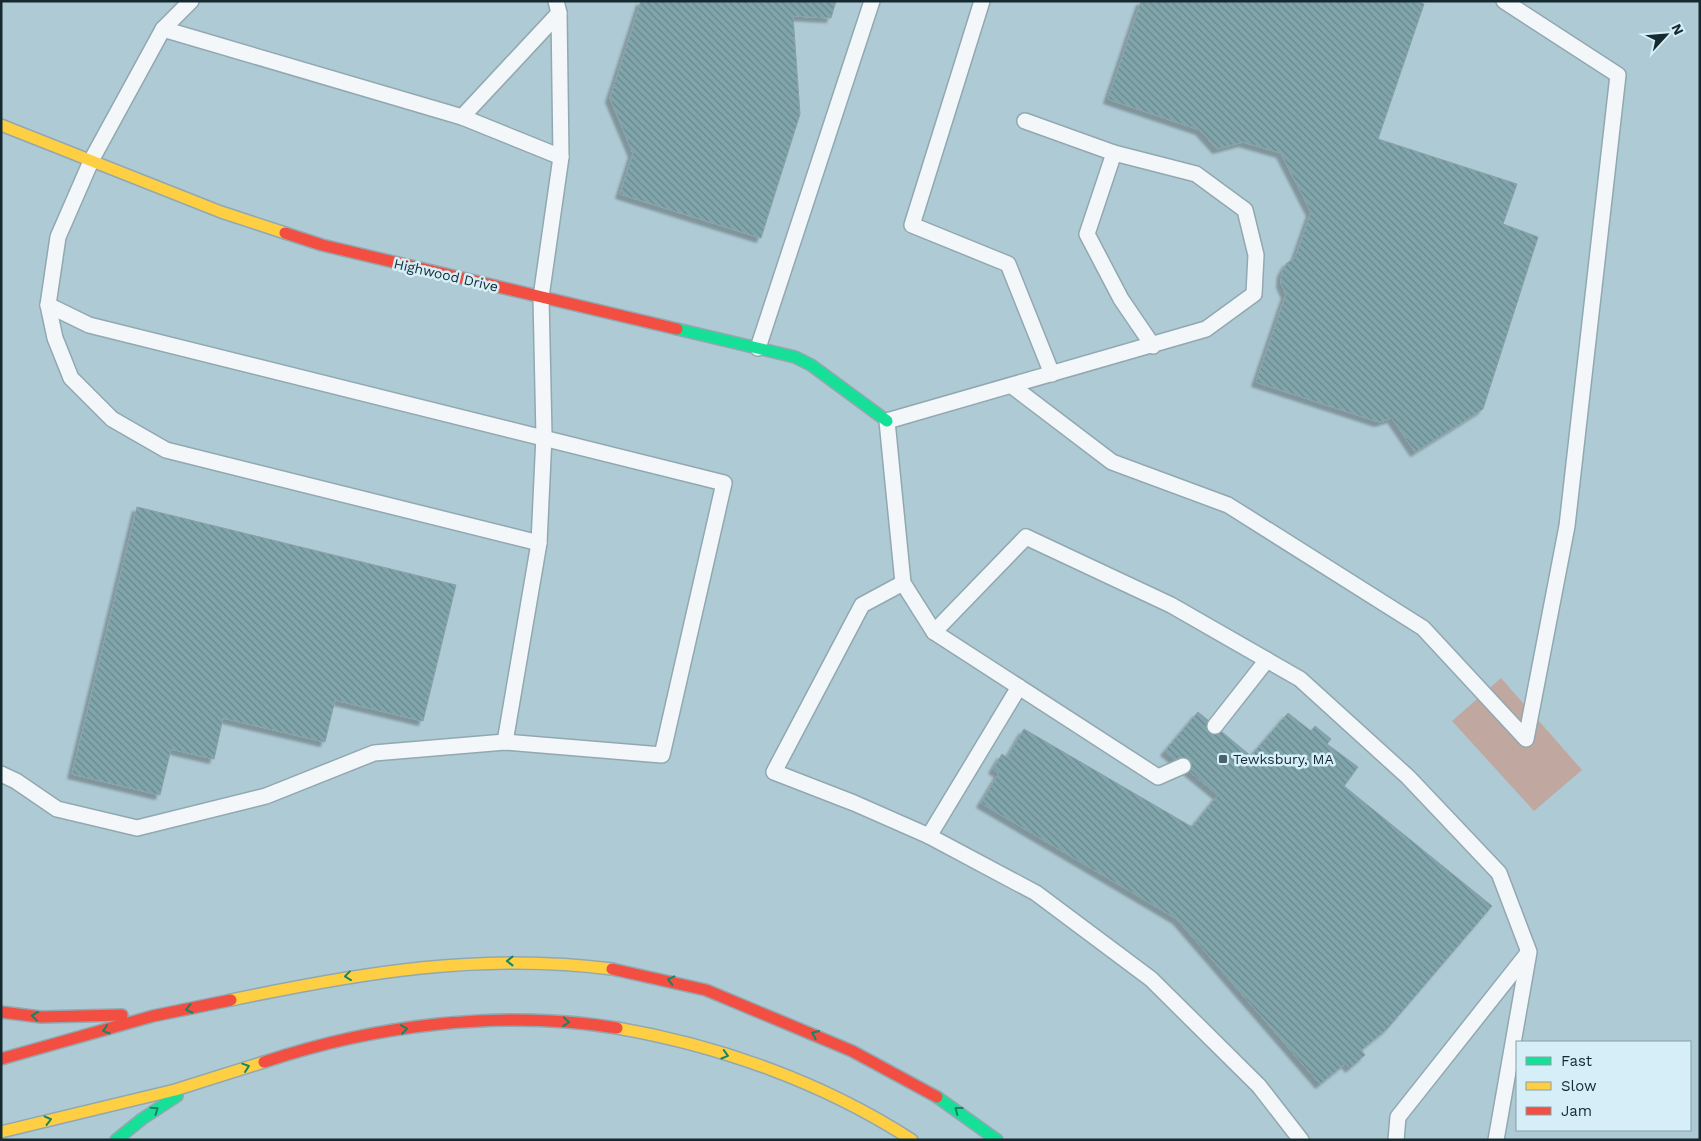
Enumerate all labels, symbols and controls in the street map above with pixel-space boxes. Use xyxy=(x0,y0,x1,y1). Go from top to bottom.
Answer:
north arrow xyxy=(1641,10,1691,60)
text: N xyxy=(1668,21,1687,37)
street label: Highwood Drive xyxy=(392,255,500,295)
place label: Tewksbury, MA xyxy=(1233,751,1334,767)
marker: Tewksbury, MA xyxy=(1217,753,1229,765)
one-way arrow xyxy=(505,956,513,966)
one-way arrow xyxy=(344,970,352,981)
one-way arrow xyxy=(666,975,675,986)
one-way arrow xyxy=(185,1003,193,1014)
one-way arrow xyxy=(30,1011,38,1022)
one-way arrow xyxy=(562,1016,570,1027)
one-way arrow xyxy=(103,1025,111,1035)
one-way arrow xyxy=(400,1025,408,1035)
one-way arrow xyxy=(811,1029,820,1040)
legend xyxy=(1516,1041,1691,1131)
one-way arrow xyxy=(720,1049,728,1059)
text: Fast xyxy=(1561,1052,1593,1070)
one-way arrow xyxy=(241,1063,250,1073)
text: Slow xyxy=(1561,1077,1597,1095)
text: Jam xyxy=(1561,1102,1592,1120)
one-way arrow xyxy=(149,1107,159,1116)
one-way arrow xyxy=(954,1107,964,1116)
one-way arrow xyxy=(44,1115,53,1126)

